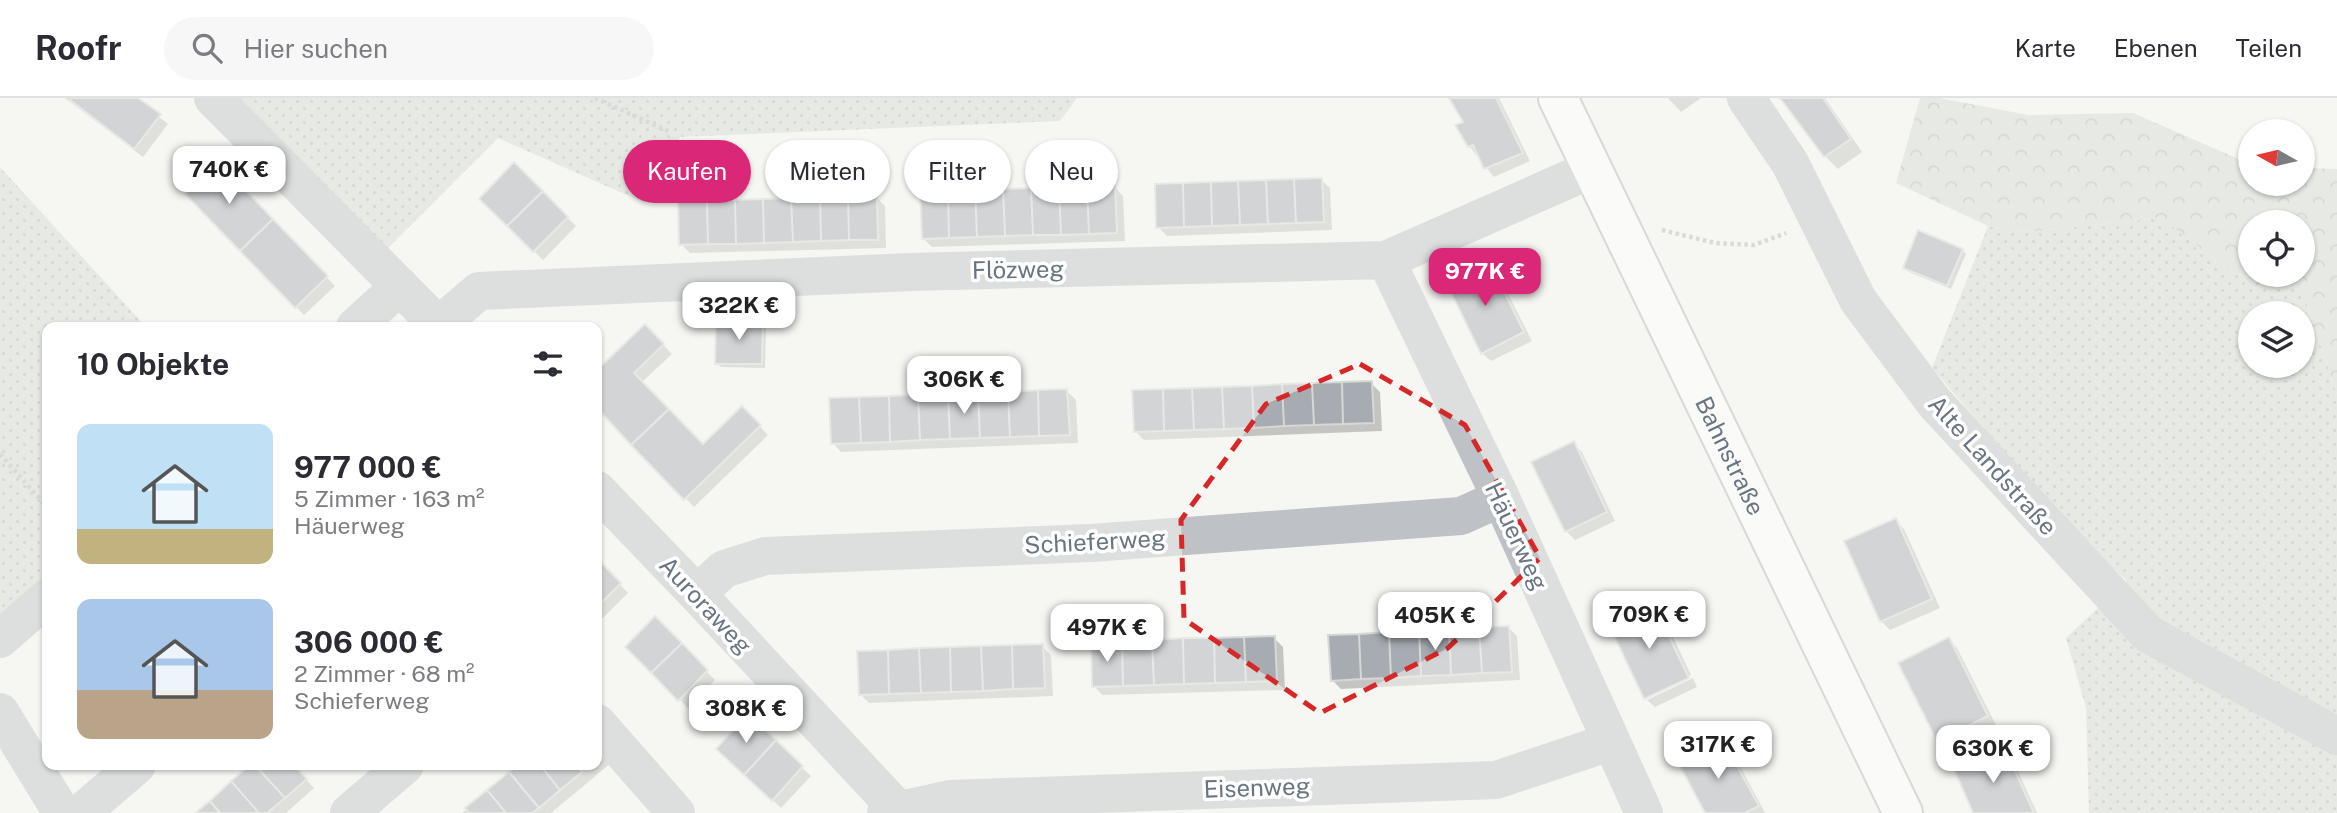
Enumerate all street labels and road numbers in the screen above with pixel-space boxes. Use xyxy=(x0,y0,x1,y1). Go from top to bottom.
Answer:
street label: Flözweg xyxy=(972,254,1064,284)
street label: Alte Landstraße xyxy=(1923,390,2063,540)
street label: Bahnstraße xyxy=(1690,392,1771,519)
street label: Häuerweg xyxy=(1480,478,1554,594)
street label: Schieferweg xyxy=(1024,523,1166,559)
street label: Auroraweg xyxy=(654,551,758,659)
street label: Eisenweg xyxy=(1203,771,1311,803)

